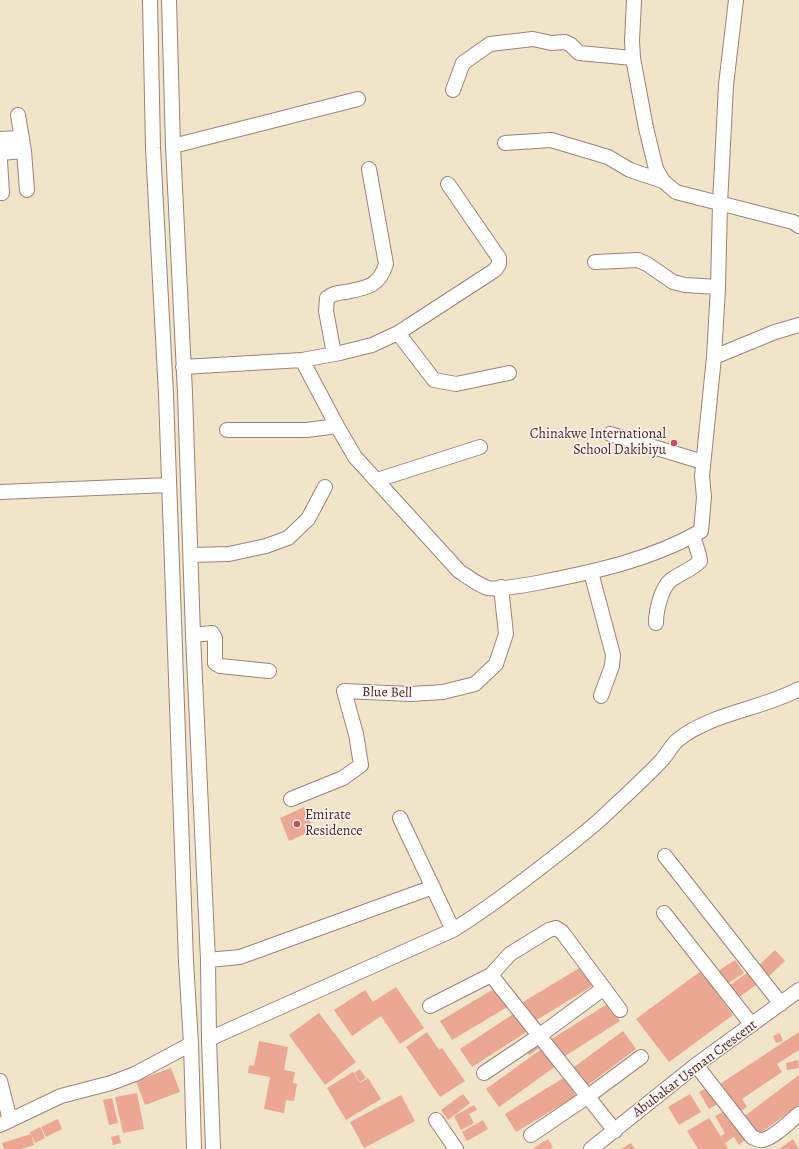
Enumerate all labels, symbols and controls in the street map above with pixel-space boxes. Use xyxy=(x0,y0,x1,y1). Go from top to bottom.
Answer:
place label: Chinakwe International School Dakibiyu xyxy=(530,427,666,460)
marker: Chinakwe International School Dakibiyu xyxy=(669,438,679,448)
street label: Blue Bell xyxy=(362,684,412,702)
place label: Emirate Residence xyxy=(305,808,362,840)
marker: Emirate Residence xyxy=(292,819,302,829)
street label: Abubakar Usman Crescent xyxy=(630,1017,760,1121)

